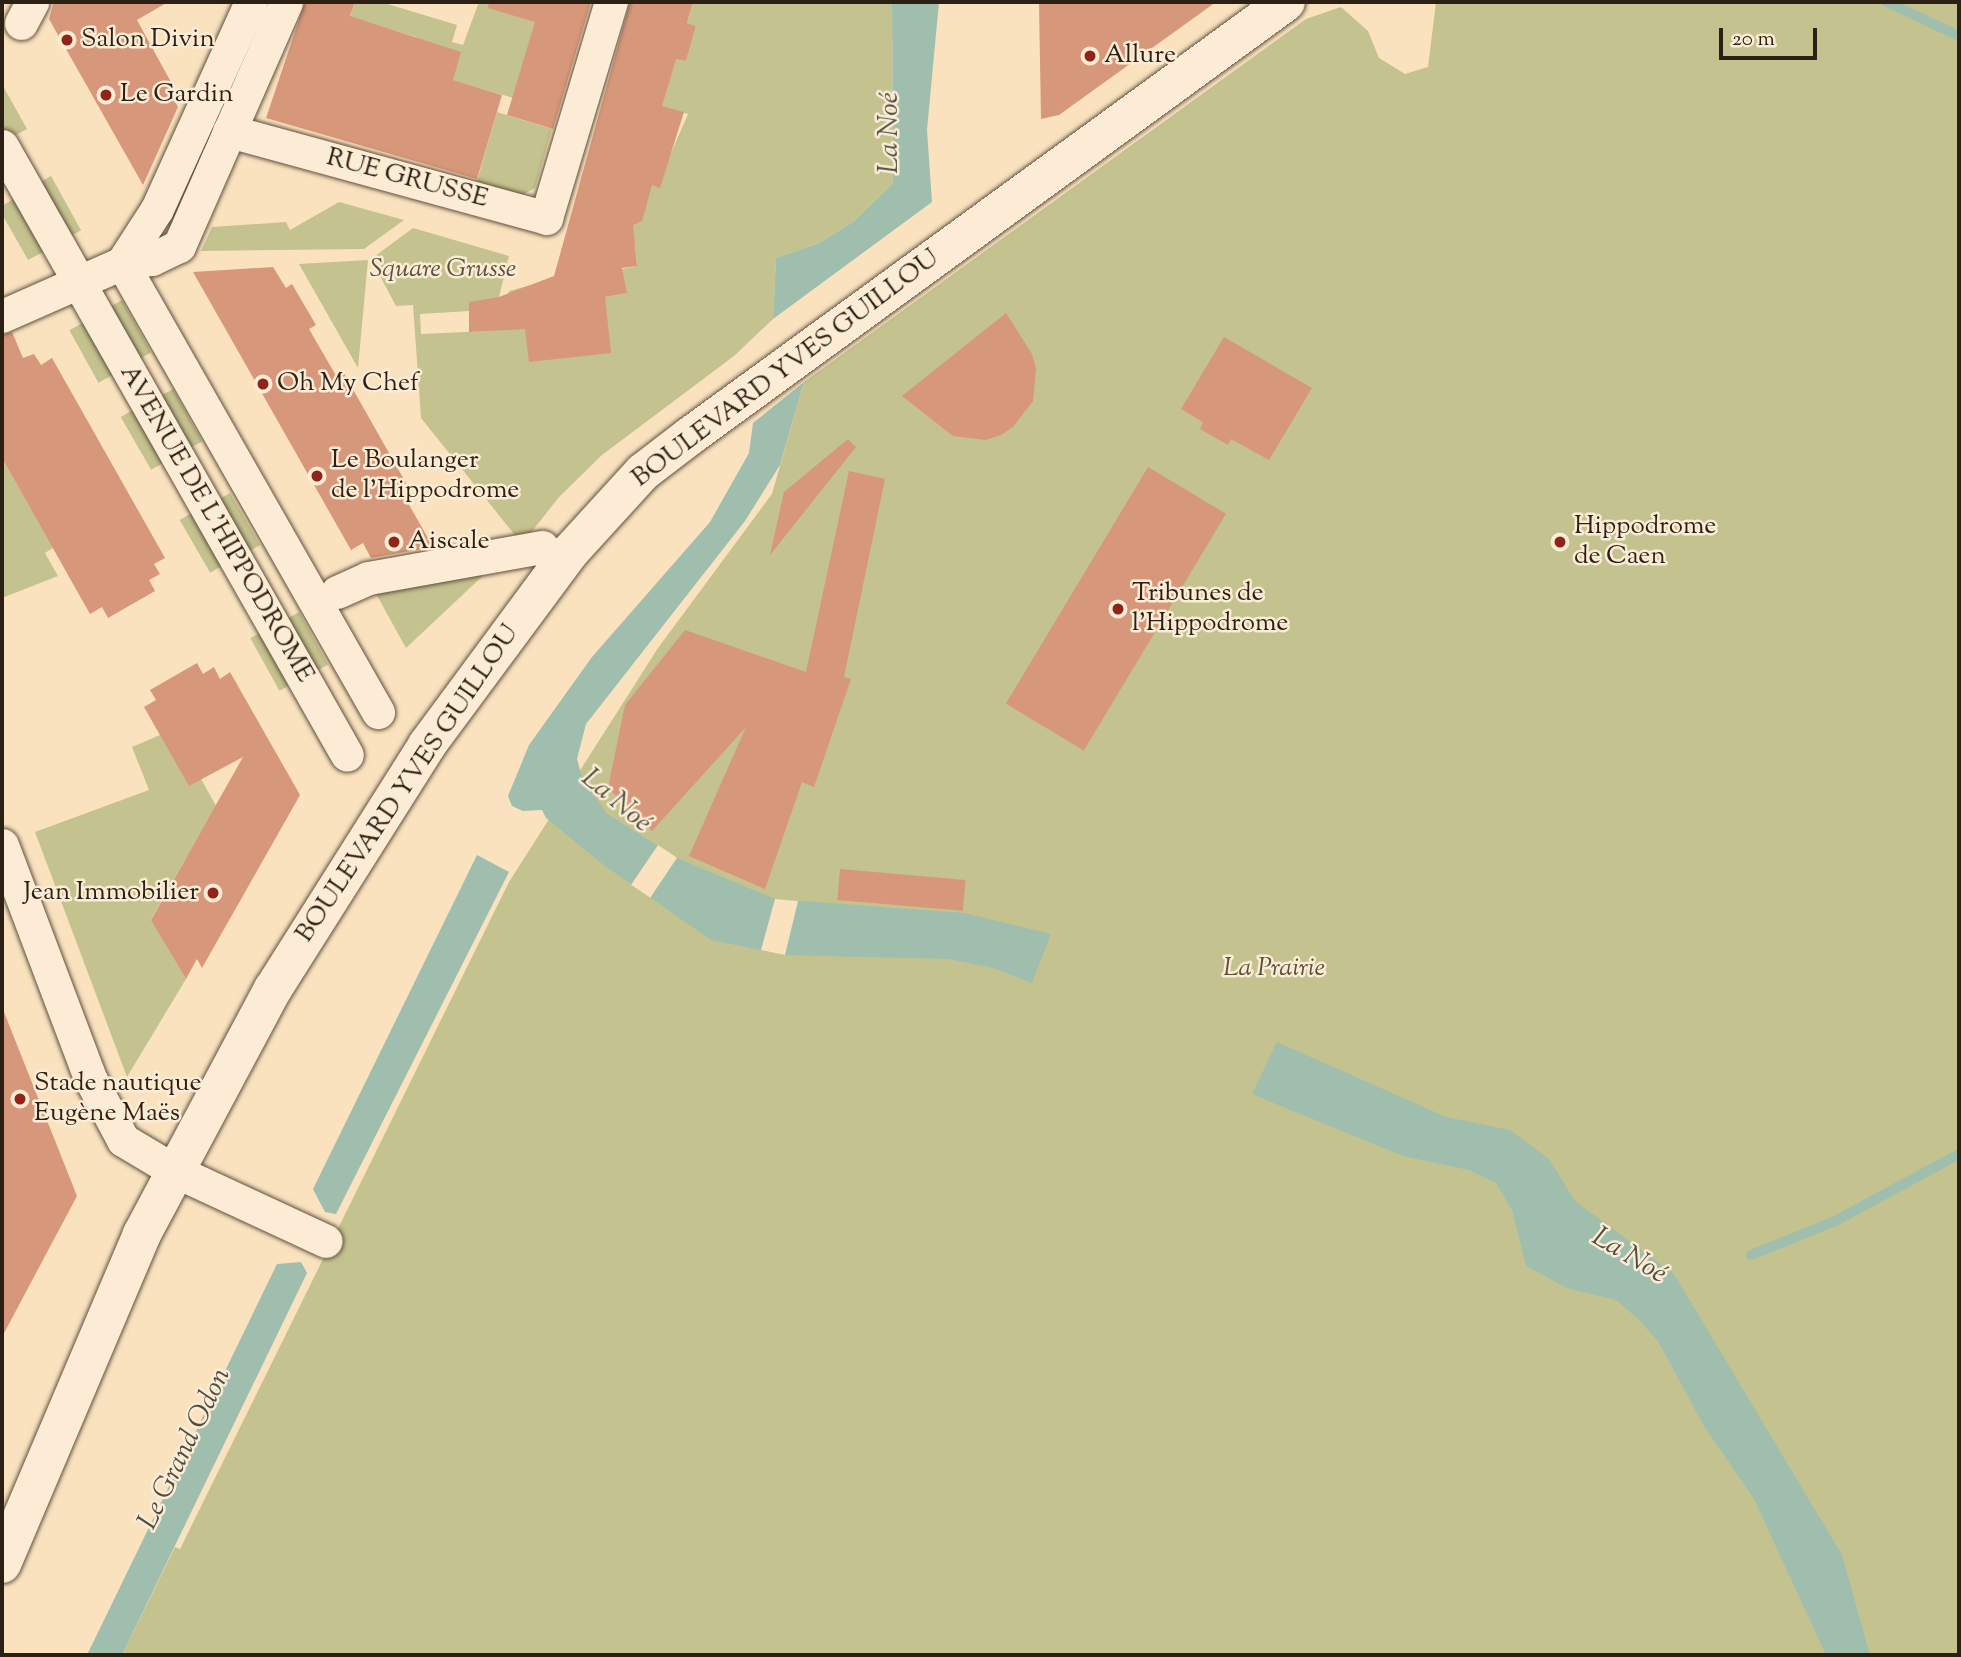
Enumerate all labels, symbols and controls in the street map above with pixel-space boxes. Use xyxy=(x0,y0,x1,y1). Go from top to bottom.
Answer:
scale bar xyxy=(1723,14,1821,58)
place label: Salon Divin xyxy=(81,24,215,56)
text: 20 m xyxy=(1732,25,1775,55)
marker: Salon Divin xyxy=(59,32,75,48)
place label: Allure xyxy=(1104,40,1176,72)
marker: Allure xyxy=(1082,48,1098,64)
place label: Le Gardin xyxy=(120,79,233,111)
marker: Le Gardin xyxy=(98,87,114,103)
water label: La Noé xyxy=(873,92,907,174)
street label: RUE GRUSSE xyxy=(323,142,491,216)
street label: BOULEVARD YVES GUILLOU xyxy=(626,243,946,495)
park label: Square Grusse xyxy=(370,254,516,286)
street label: AVENUE DE L'HIPPODROME xyxy=(112,360,320,688)
place label: Oh My Chef xyxy=(277,368,419,400)
marker: Oh My Chef xyxy=(255,376,271,392)
place label: Le Boulanger de l’Hippodrome xyxy=(331,445,519,506)
marker: Le Boulanger de l’Hippodrome xyxy=(309,468,325,484)
place label: Hippodrome de Caen xyxy=(1574,511,1716,572)
place label: Aiscale xyxy=(408,526,490,558)
marker: Aiscale xyxy=(386,534,402,550)
marker: Hippodrome de Caen xyxy=(1552,534,1568,550)
place label: Tribunes de l'Hippodrome xyxy=(1132,578,1288,640)
marker: Tribunes de l'Hippodrome xyxy=(1110,601,1126,617)
street label: BOULEVARD YVES GUILLOU xyxy=(290,619,526,949)
water label: La Noé xyxy=(574,762,658,840)
place label: Jean Immobilier xyxy=(23,877,199,909)
marker: Jean Immobilier xyxy=(205,885,221,901)
park label: La Prairie xyxy=(1223,953,1325,985)
place label: Stade nautique Eugène Maës xyxy=(34,1068,202,1130)
marker: Stade nautique Eugène Maës xyxy=(12,1091,28,1107)
water label: La Noé xyxy=(1585,1221,1673,1291)
water label: Le Grand Odon xyxy=(131,1363,239,1535)

